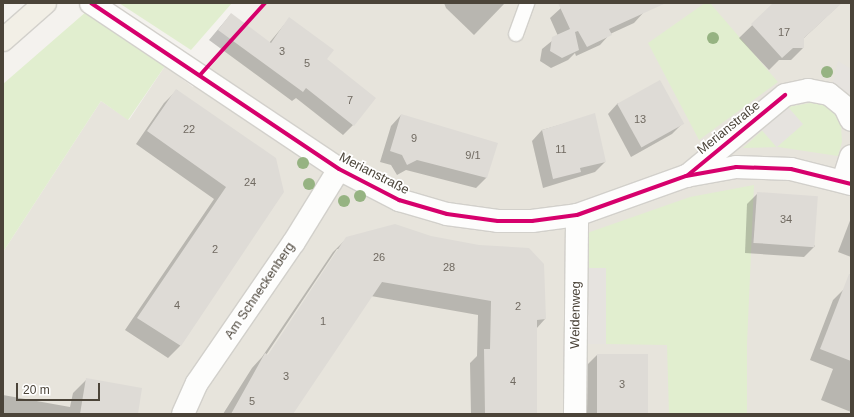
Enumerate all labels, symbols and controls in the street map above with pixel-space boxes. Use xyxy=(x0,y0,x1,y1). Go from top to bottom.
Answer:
house number: 17 xyxy=(778,25,790,39)
house number: 3 xyxy=(279,44,285,58)
house number: 5 xyxy=(304,56,310,70)
house number: 7 xyxy=(347,93,353,107)
street label: Merianstraße xyxy=(694,98,764,158)
house number: 13 xyxy=(634,112,646,126)
house number: 22 xyxy=(183,122,195,136)
house number: 9 xyxy=(411,131,417,145)
house number: 11 xyxy=(555,142,567,156)
house number: 9/1 xyxy=(465,148,481,162)
street label: Merianstraße xyxy=(336,150,412,198)
house number: 24 xyxy=(244,175,256,189)
house number: 34 xyxy=(780,212,792,226)
street label: Am Schneckenberg xyxy=(222,240,298,342)
house number: 2 xyxy=(212,242,218,256)
house number: 26 xyxy=(373,250,385,264)
house number: 28 xyxy=(443,260,455,274)
street label: Weidenweg xyxy=(568,281,584,349)
house number: 4 xyxy=(174,298,180,312)
house number: 2 xyxy=(515,299,521,313)
house number: 1 xyxy=(320,314,326,328)
house number: 3 xyxy=(283,369,289,383)
house number: 4 xyxy=(510,374,516,388)
scale bar xyxy=(18,375,102,401)
house number: 3 xyxy=(619,377,625,391)
text: 20 m xyxy=(23,383,50,397)
house number: 5 xyxy=(249,394,255,408)

